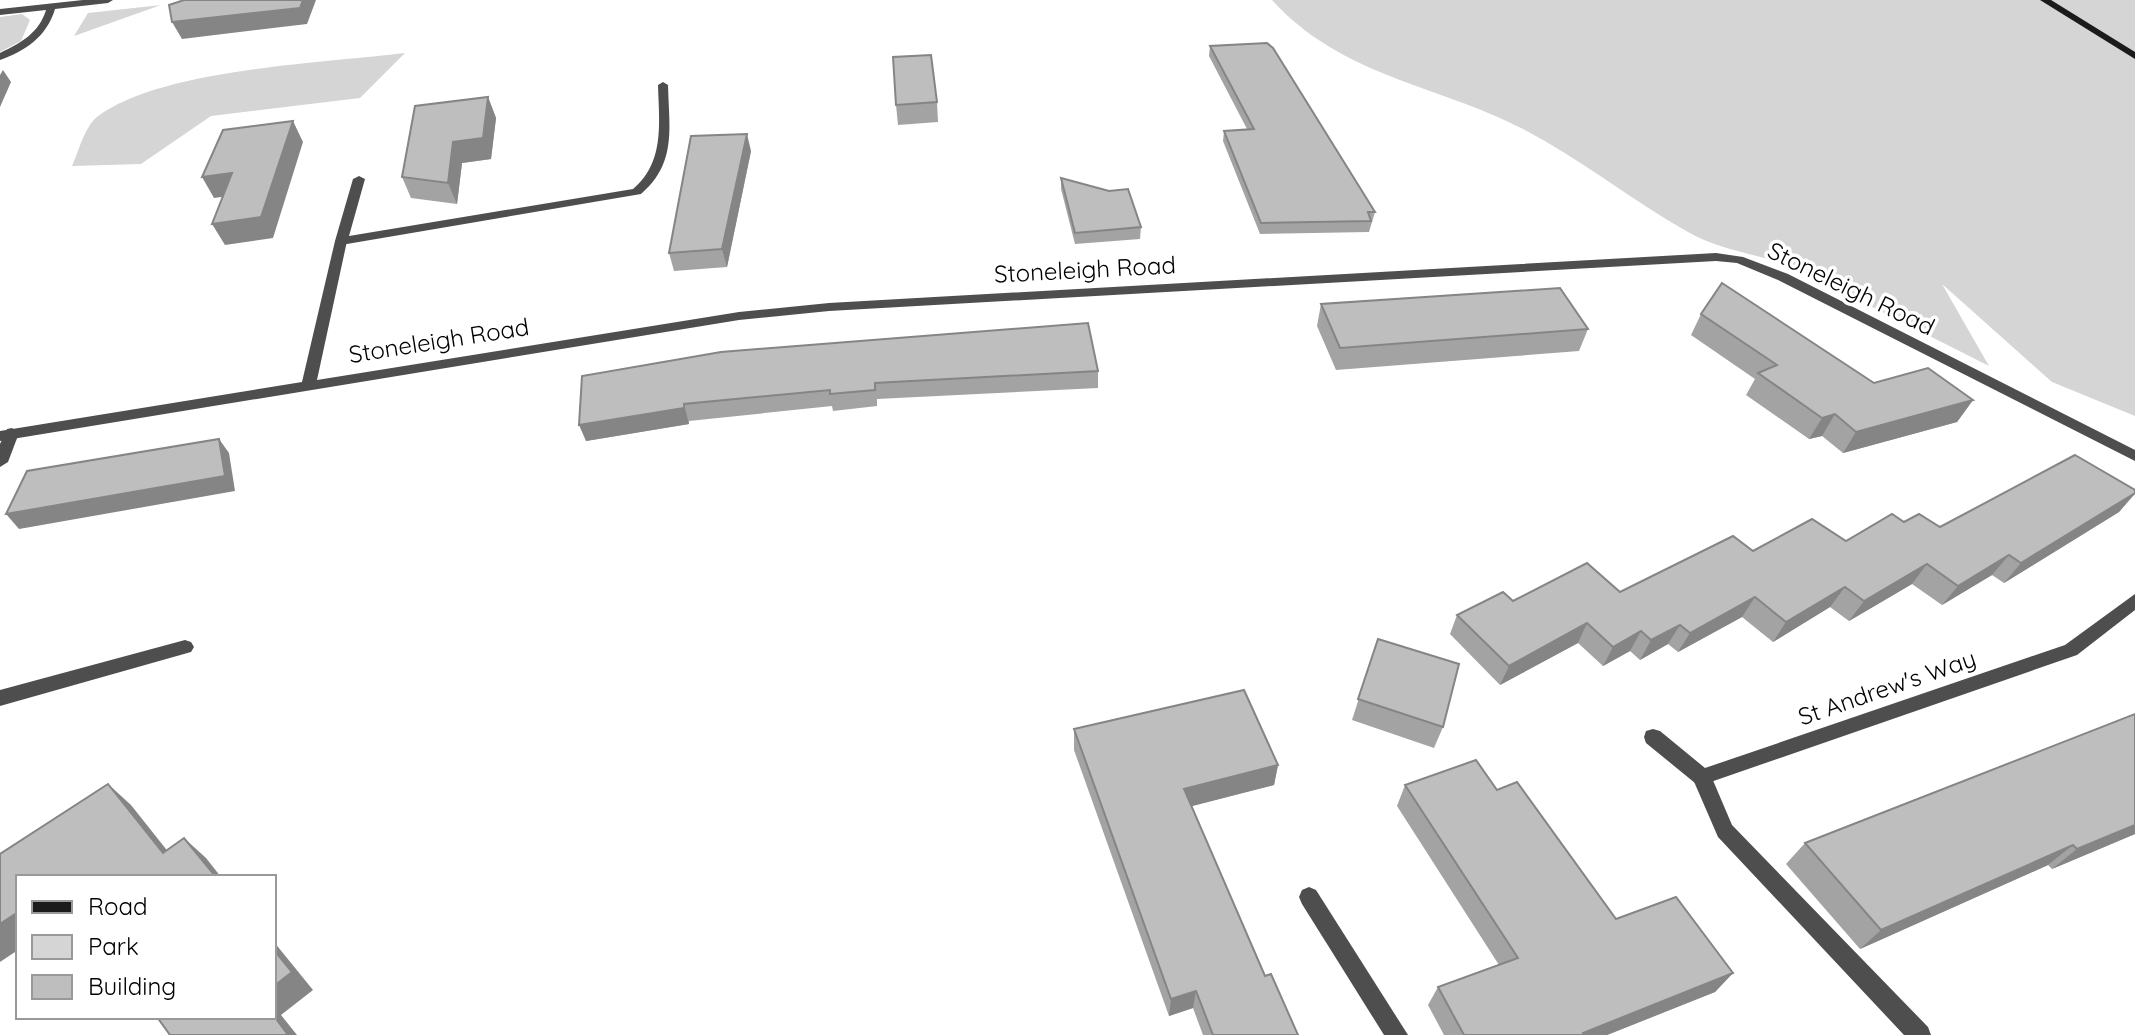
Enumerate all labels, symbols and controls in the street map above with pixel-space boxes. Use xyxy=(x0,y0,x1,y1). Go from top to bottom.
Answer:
street label: Stoneleigh Road xyxy=(1763,235,1940,342)
street label: Stoneleigh Road xyxy=(993,249,1177,289)
street label: Stoneleigh Road xyxy=(347,311,531,369)
street label: St Andrew's Way xyxy=(1794,643,1980,732)
legend xyxy=(16,875,276,1019)
text: Road xyxy=(88,891,148,921)
text: Park xyxy=(88,931,139,961)
text: Building xyxy=(88,971,176,1001)

